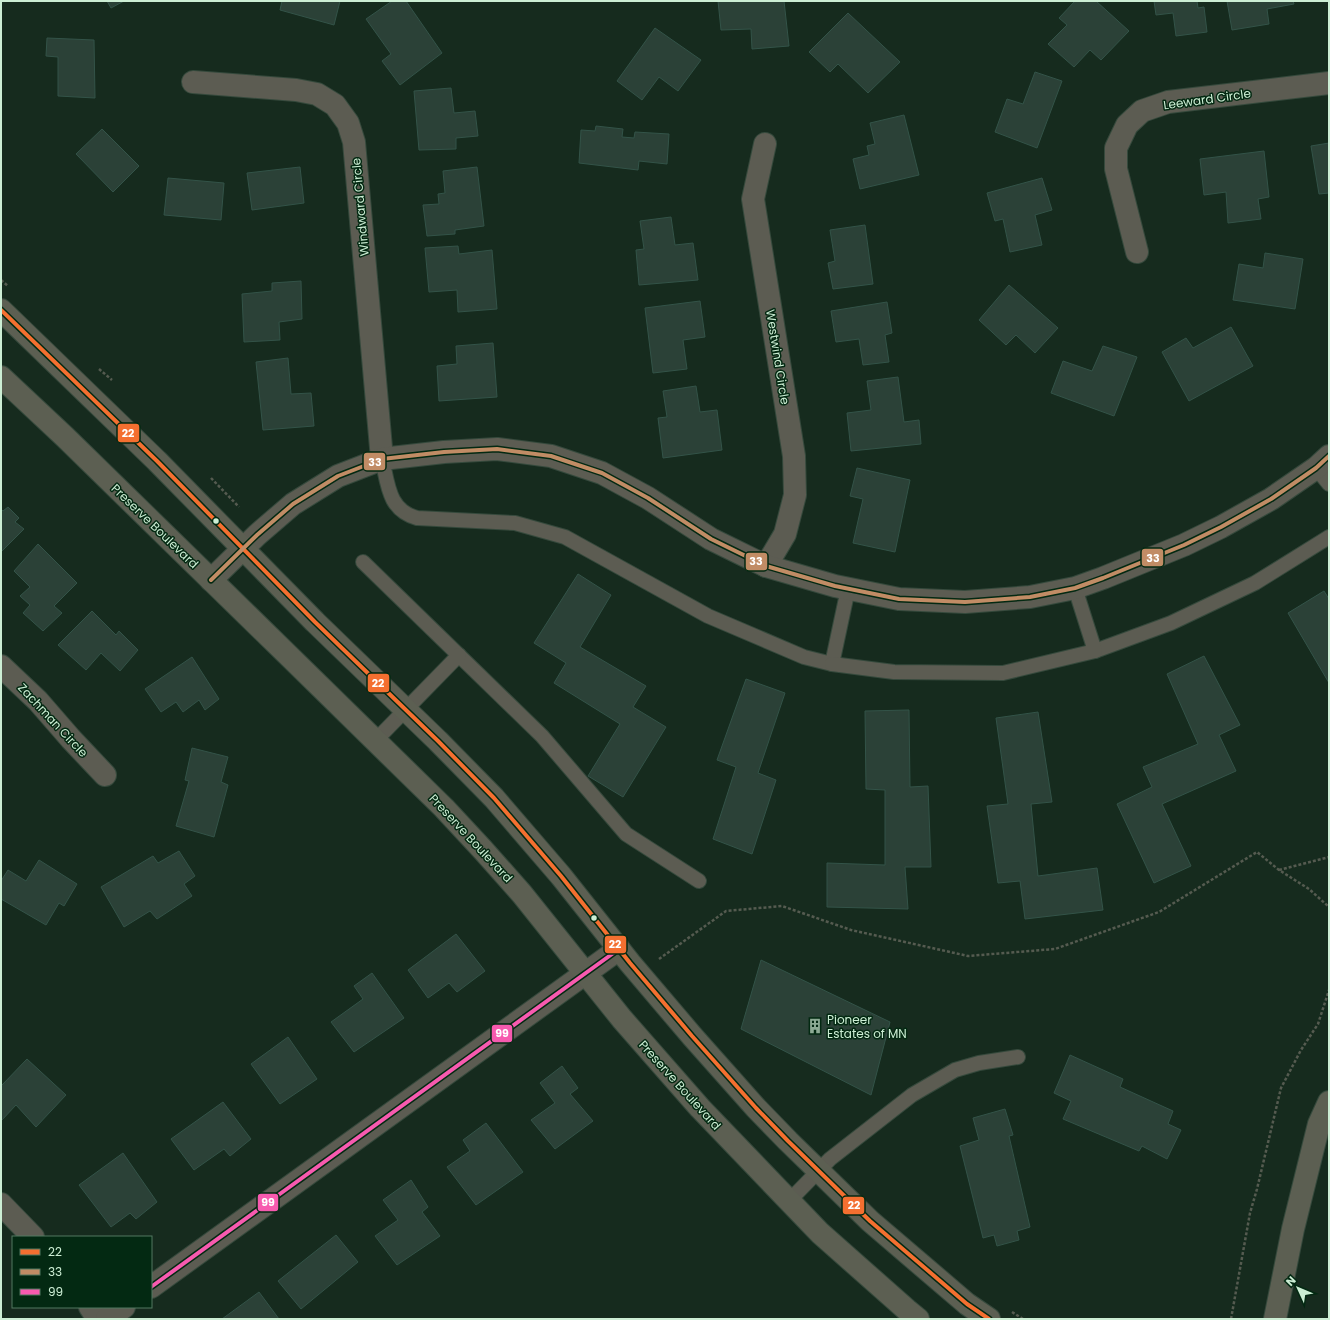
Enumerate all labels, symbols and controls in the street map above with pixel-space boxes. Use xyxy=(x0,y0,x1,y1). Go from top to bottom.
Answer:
street label: Leeward Circle xyxy=(1162,84,1252,114)
street label: Windward Circle xyxy=(347,157,373,257)
street label: Westwind Circle xyxy=(762,308,794,406)
line badge: 22 xyxy=(117,423,140,443)
text: 22 xyxy=(122,425,134,441)
line badge: 33 xyxy=(363,452,386,471)
text: 33 xyxy=(368,454,382,470)
street label: Preserve Boulevard xyxy=(108,480,202,572)
unlabelled marker xyxy=(211,516,221,526)
line badge: 33 xyxy=(1141,548,1164,567)
text: 33 xyxy=(1146,550,1160,566)
line badge: 33 xyxy=(745,552,768,571)
text: 33 xyxy=(749,553,763,569)
line badge: 22 xyxy=(367,673,390,693)
text: 22 xyxy=(372,675,384,691)
street label: Zachman Circle xyxy=(14,679,92,761)
street label: Preserve Boulevard xyxy=(426,790,516,886)
unlabelled marker xyxy=(589,913,599,923)
line badge: 22 xyxy=(604,935,627,954)
text: 22 xyxy=(609,936,621,952)
place label: Pioneer Estates of MN xyxy=(827,1011,907,1042)
building icon: Pioneer Estates of MN xyxy=(806,1017,824,1035)
line badge: 99 xyxy=(491,1024,513,1043)
text: 99 xyxy=(495,1025,509,1041)
street label: Preserve Boulevard xyxy=(635,1037,725,1133)
line badge: 99 xyxy=(257,1193,279,1212)
text: 99 xyxy=(261,1194,275,1210)
line badge: 22 xyxy=(842,1196,865,1215)
text: 22 xyxy=(848,1197,860,1213)
legend xyxy=(12,1236,152,1308)
text: 22 xyxy=(48,1243,62,1260)
text: 33 xyxy=(48,1263,62,1280)
north arrow xyxy=(1278,1268,1318,1308)
text: N xyxy=(1282,1273,1299,1290)
text: 99 xyxy=(48,1283,63,1300)

